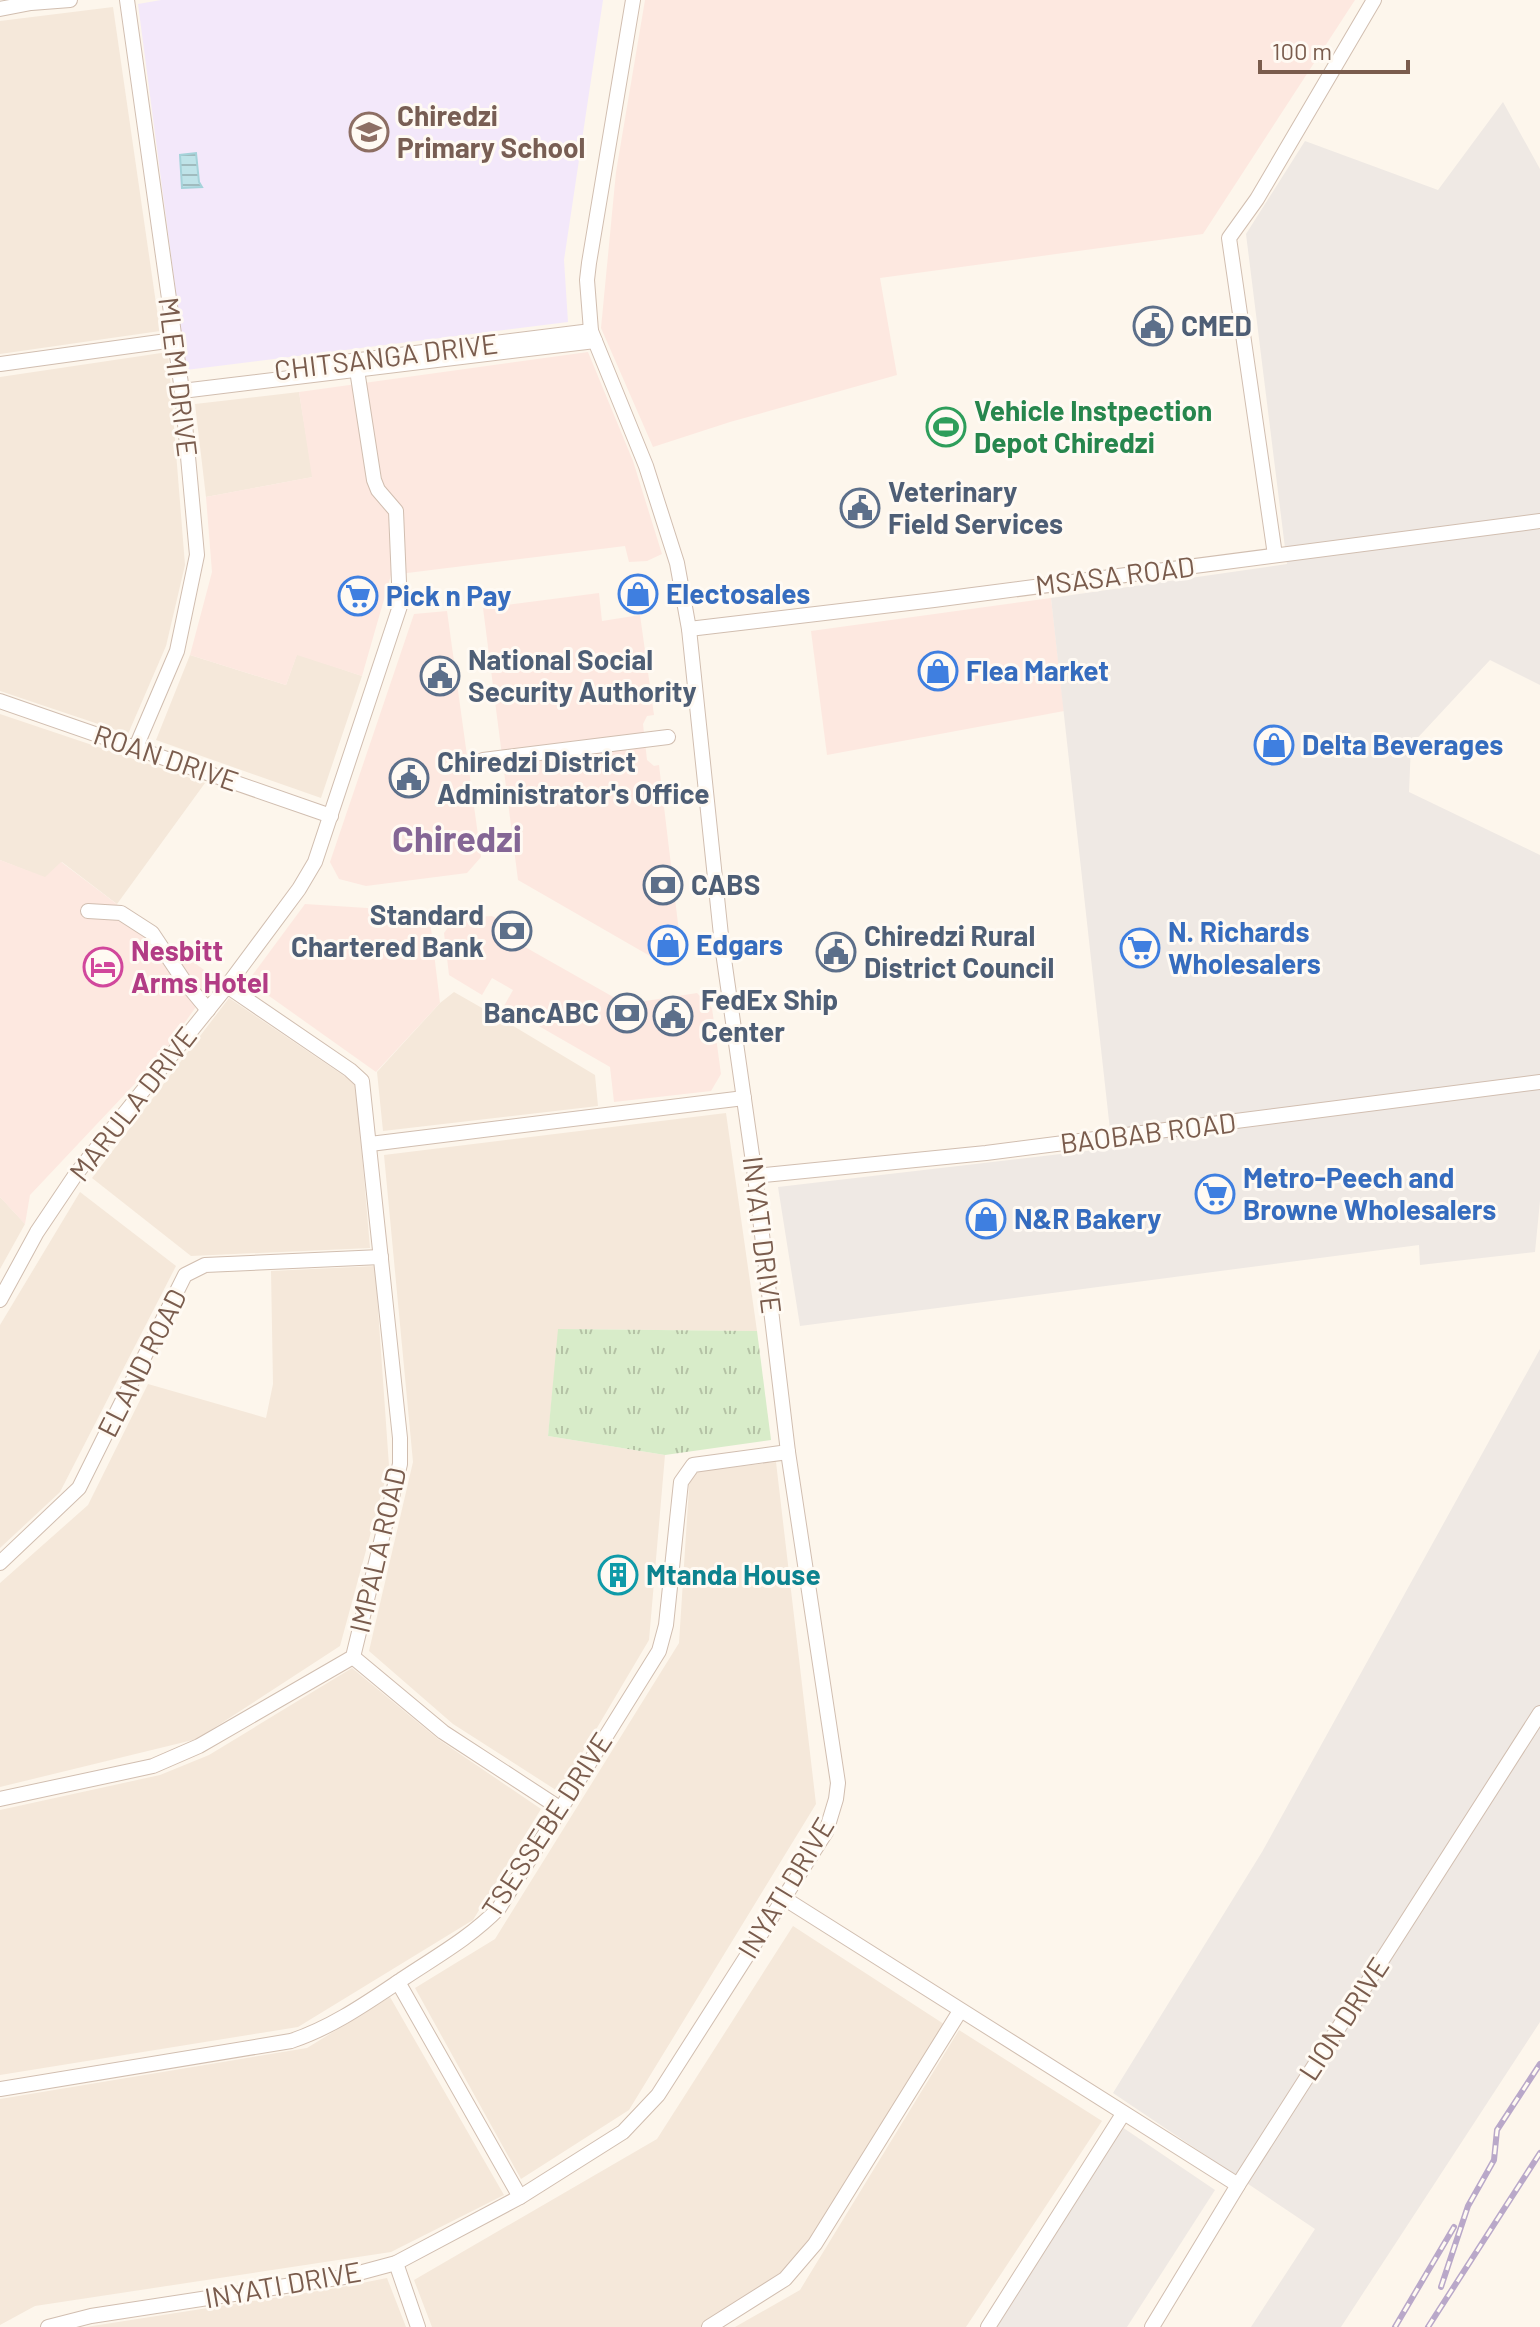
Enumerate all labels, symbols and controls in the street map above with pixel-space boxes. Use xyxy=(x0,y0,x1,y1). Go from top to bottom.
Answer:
scale bar xyxy=(1260,24,1408,74)
text: 100 m xyxy=(1272,36,1332,65)
place label: Chiredzi Primary School xyxy=(397,98,585,164)
school or university icon: Chiredzi Primary School xyxy=(348,111,390,153)
street label: MLEMI DRIVE xyxy=(152,295,206,459)
public building icon: CMED xyxy=(1132,305,1174,347)
place label: CMED xyxy=(1181,308,1252,342)
street label: CHITSANGA DRIVE xyxy=(272,325,500,387)
place label: Vehicle Instpection Depot Chiredzi xyxy=(974,393,1212,459)
sports icon: Vehicle Instpection Depot Chiredzi xyxy=(925,406,967,448)
place label: Veterinary Field Services xyxy=(888,474,1063,540)
public building icon: Veterinary Field Services xyxy=(839,487,881,529)
street label: MSASA ROAD xyxy=(1033,548,1196,602)
shop icon: Electosales xyxy=(617,573,659,615)
supermarket icon: Pick n Pay xyxy=(337,575,379,617)
place label: Electosales xyxy=(666,576,810,610)
place label: Pick n Pay xyxy=(386,578,511,612)
place label: National Social Security Authority xyxy=(468,642,697,708)
shop icon: Flea Market xyxy=(917,650,959,692)
place label: Flea Market xyxy=(966,653,1109,687)
public building icon: National Social Security Authority xyxy=(419,655,461,697)
street label: ROAN DRIVE xyxy=(90,716,243,798)
shop icon: Delta Beverages xyxy=(1253,724,1295,766)
place label: Delta Beverages xyxy=(1302,727,1503,761)
place label: Chiredzi District Administrator's Office xyxy=(437,744,710,810)
public building icon: Chiredzi District Administrator's Office xyxy=(388,757,430,799)
district label: Chiredzi xyxy=(392,816,522,859)
bank icon: CABS xyxy=(642,864,684,906)
place label: CABS xyxy=(691,867,760,901)
place label: Standard Chartered Bank xyxy=(291,897,484,963)
bank icon: Standard Chartered Bank xyxy=(491,910,533,952)
place label: N. Richards Wholesalers xyxy=(1168,914,1321,980)
place label: Chiredzi Rural District Council xyxy=(864,918,1054,984)
shop icon: Edgars xyxy=(647,924,689,966)
place label: Edgars xyxy=(696,927,783,961)
supermarket icon: N. Richards Wholesalers xyxy=(1119,927,1161,969)
public building icon: Chiredzi Rural District Council xyxy=(815,931,857,973)
place label: Nesbitt Arms Hotel xyxy=(131,933,269,999)
hotel icon: Nesbitt Arms Hotel xyxy=(82,946,124,988)
place label: FedEx Ship Center xyxy=(701,982,838,1048)
bank icon: BancABC xyxy=(606,992,648,1034)
place label: BancABC xyxy=(484,995,599,1029)
public building icon: FedEx Ship Center xyxy=(652,995,694,1037)
street label: MARULA DRIVE xyxy=(61,1019,203,1187)
street label: BAOBAB ROAD xyxy=(1058,1104,1238,1160)
street label: INYATI DRIVE xyxy=(736,1154,790,1316)
place label: Metro-Peech and Browne Wholesalers xyxy=(1243,1160,1496,1226)
supermarket icon: Metro-Peech and Browne Wholesalers xyxy=(1194,1173,1236,1215)
shop icon: N&R Bakery xyxy=(965,1198,1007,1240)
place label: N&R Bakery xyxy=(1014,1201,1161,1235)
street label: ELAND ROAD xyxy=(89,1283,193,1442)
street label: IMPALA ROAD xyxy=(341,1464,413,1636)
building icon: Mtanda House xyxy=(597,1554,639,1596)
place label: Mtanda House xyxy=(646,1557,821,1591)
street label: TSESSEBE DRIVE xyxy=(474,1726,619,1923)
street label: INYATI DRIVE xyxy=(730,1811,841,1964)
street label: LION DRIVE xyxy=(1291,1951,1396,2086)
street label: INYATI DRIVE xyxy=(202,2254,364,2315)

